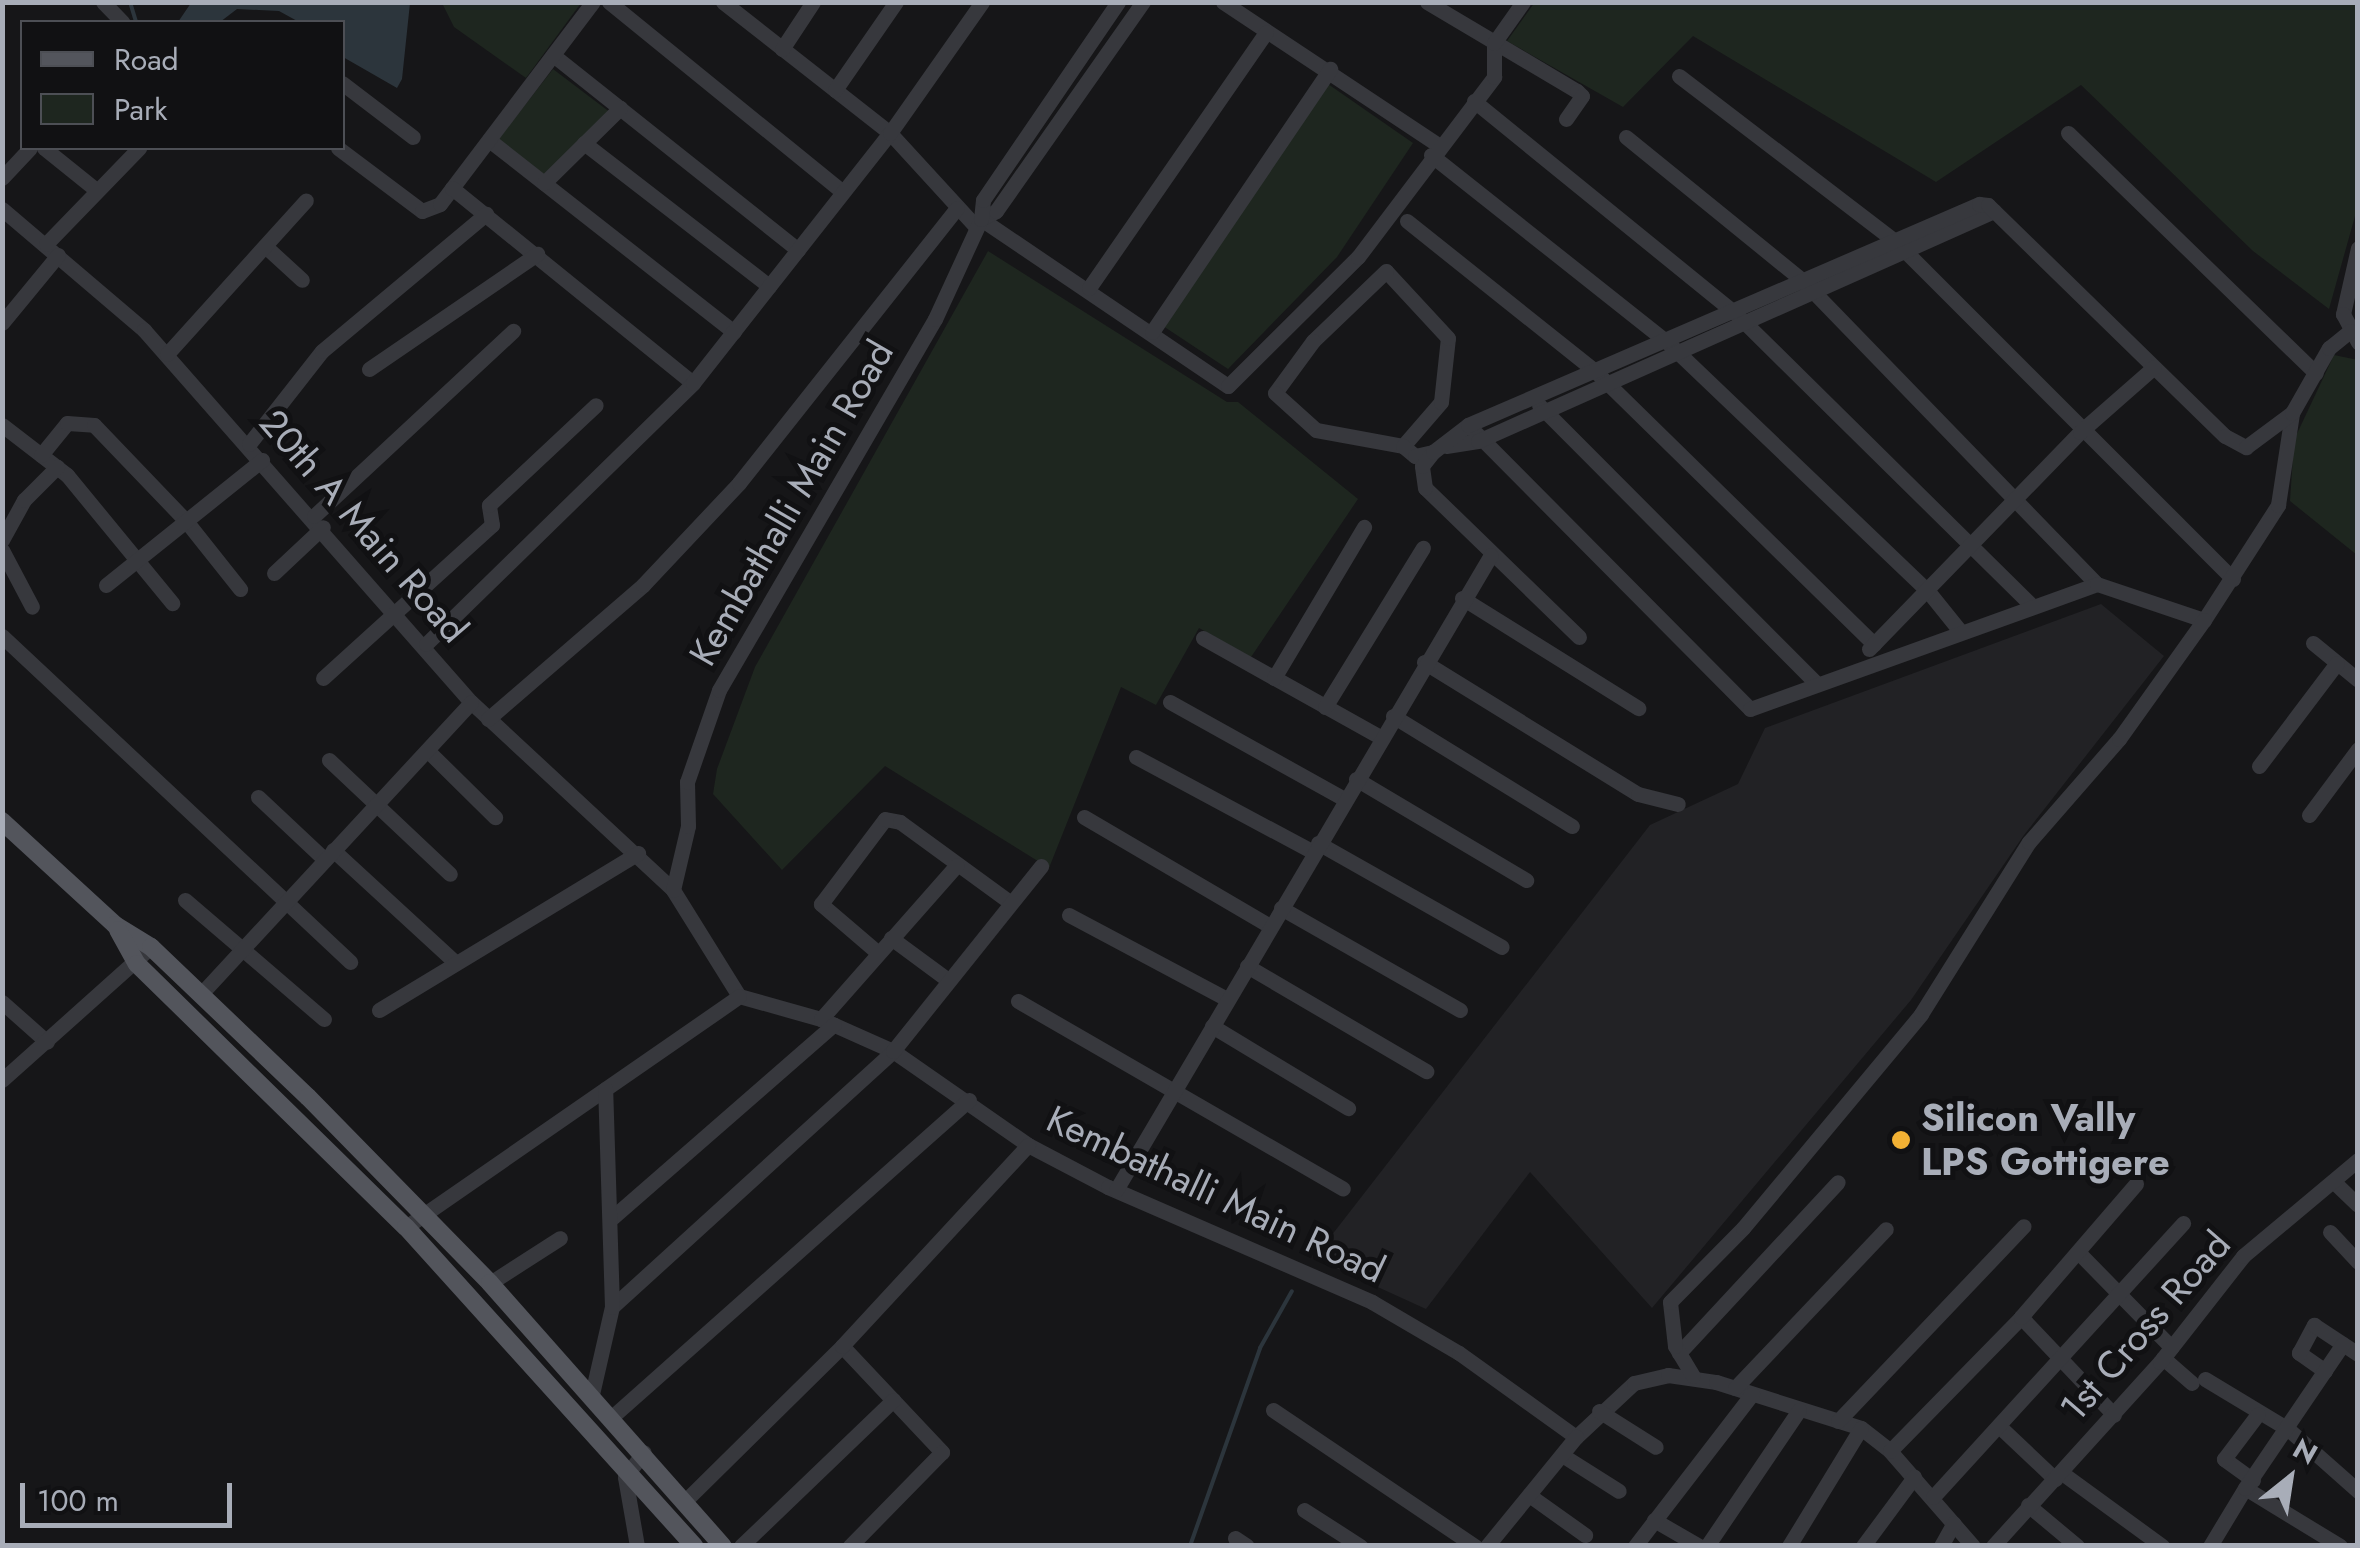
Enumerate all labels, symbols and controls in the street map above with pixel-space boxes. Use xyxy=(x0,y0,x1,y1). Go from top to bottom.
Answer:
legend xyxy=(20,20,345,150)
text: Road xyxy=(114,38,179,81)
text: Park xyxy=(114,88,167,131)
street label: Kembathalli Main Road xyxy=(679,332,903,674)
street label: 20th A Main Road xyxy=(250,400,478,652)
place label: Silicon Vally LPS Gottigere xyxy=(1921,1095,2170,1184)
street label: Kembathalli Main Road xyxy=(1040,1096,1392,1292)
marker: Silicon Vally LPS Gottigere xyxy=(1890,1129,1912,1151)
street label: 1st Cross Road xyxy=(2050,1222,2240,1430)
north arrow xyxy=(2240,1428,2340,1528)
text: N xyxy=(2285,1428,2325,1475)
scale bar xyxy=(25,1463,238,1525)
text: 100 m xyxy=(37,1479,119,1522)

